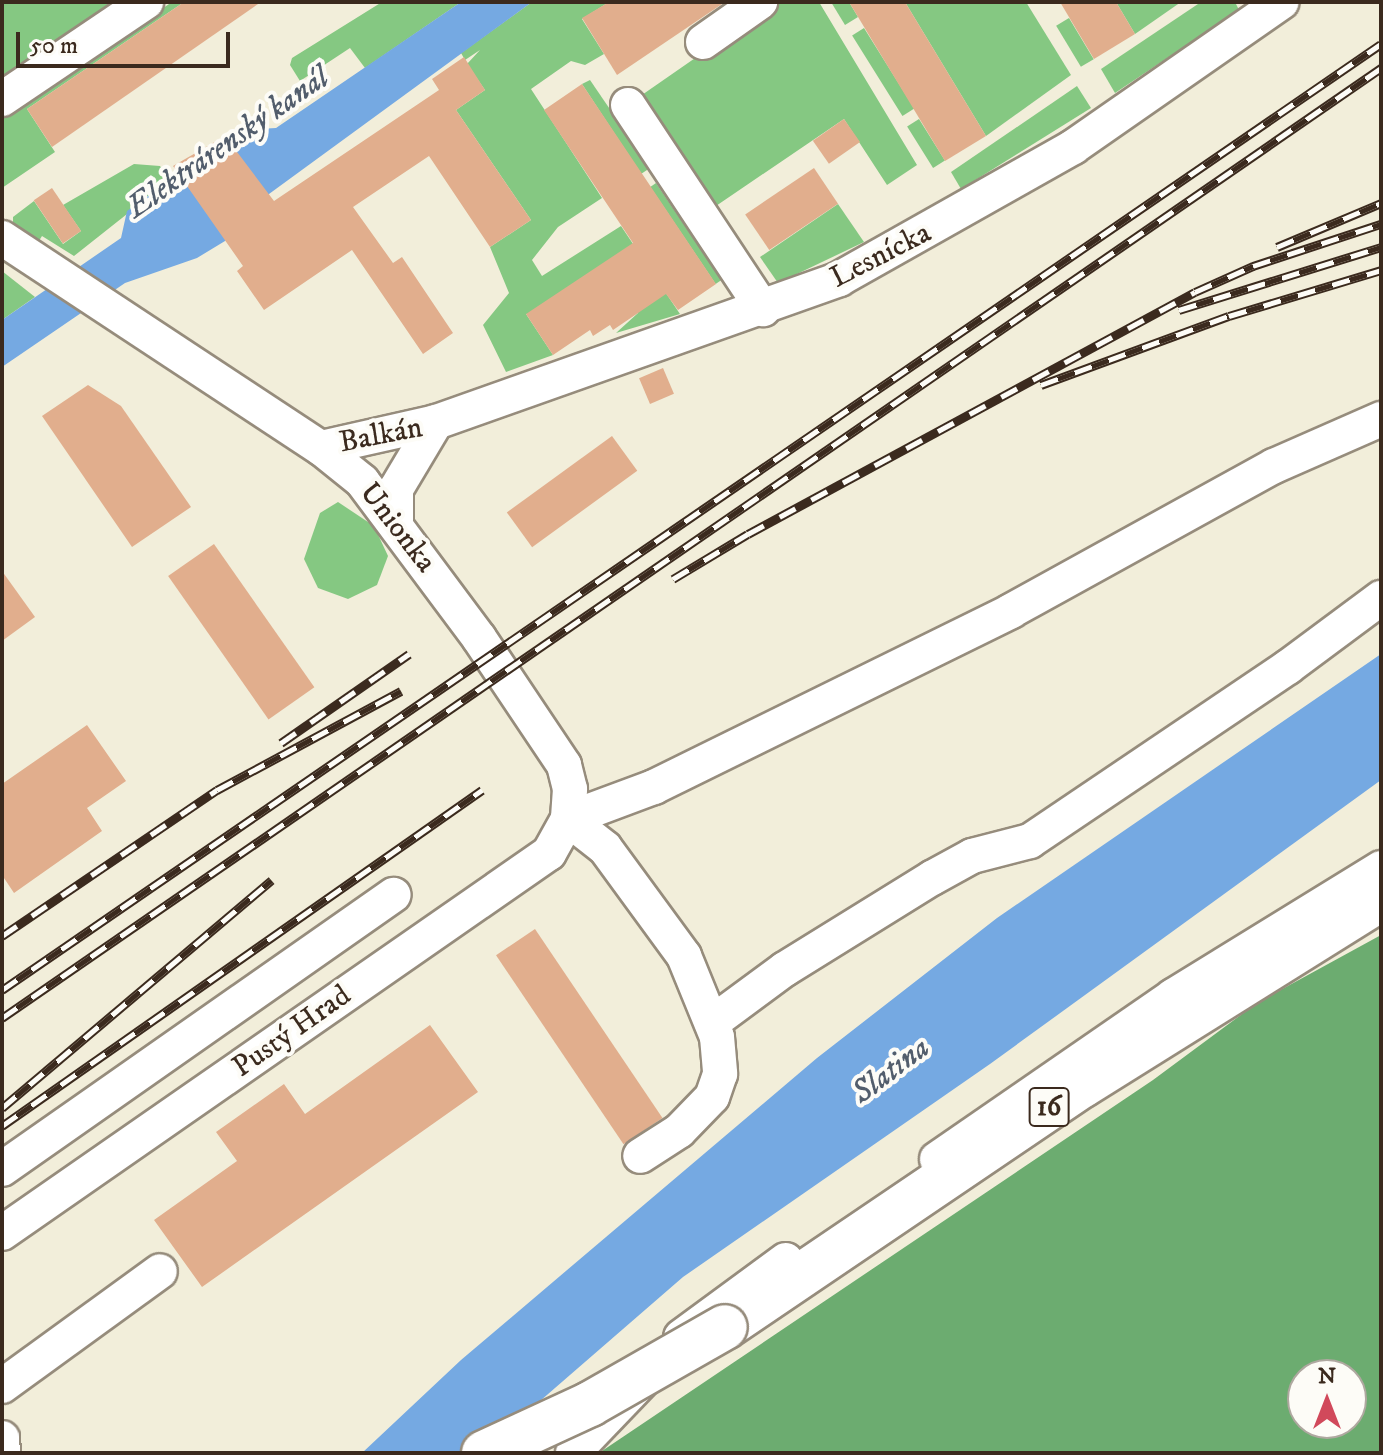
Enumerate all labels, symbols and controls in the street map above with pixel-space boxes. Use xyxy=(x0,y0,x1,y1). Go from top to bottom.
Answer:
scale bar xyxy=(20,16,234,66)
text: 50 m xyxy=(30,31,78,61)
water label: Elektrárenský kanál xyxy=(119,59,337,227)
street label: Lesnícka xyxy=(825,215,937,297)
street label: Balkán xyxy=(336,410,426,462)
street label: Unionka xyxy=(351,476,443,580)
street label: Pustý Hrad xyxy=(226,978,358,1086)
water label: Slatina xyxy=(844,1029,938,1113)
road number: 16 xyxy=(1027,1083,1071,1131)
north arrow xyxy=(1287,1359,1367,1439)
text: N xyxy=(1318,1363,1336,1390)

